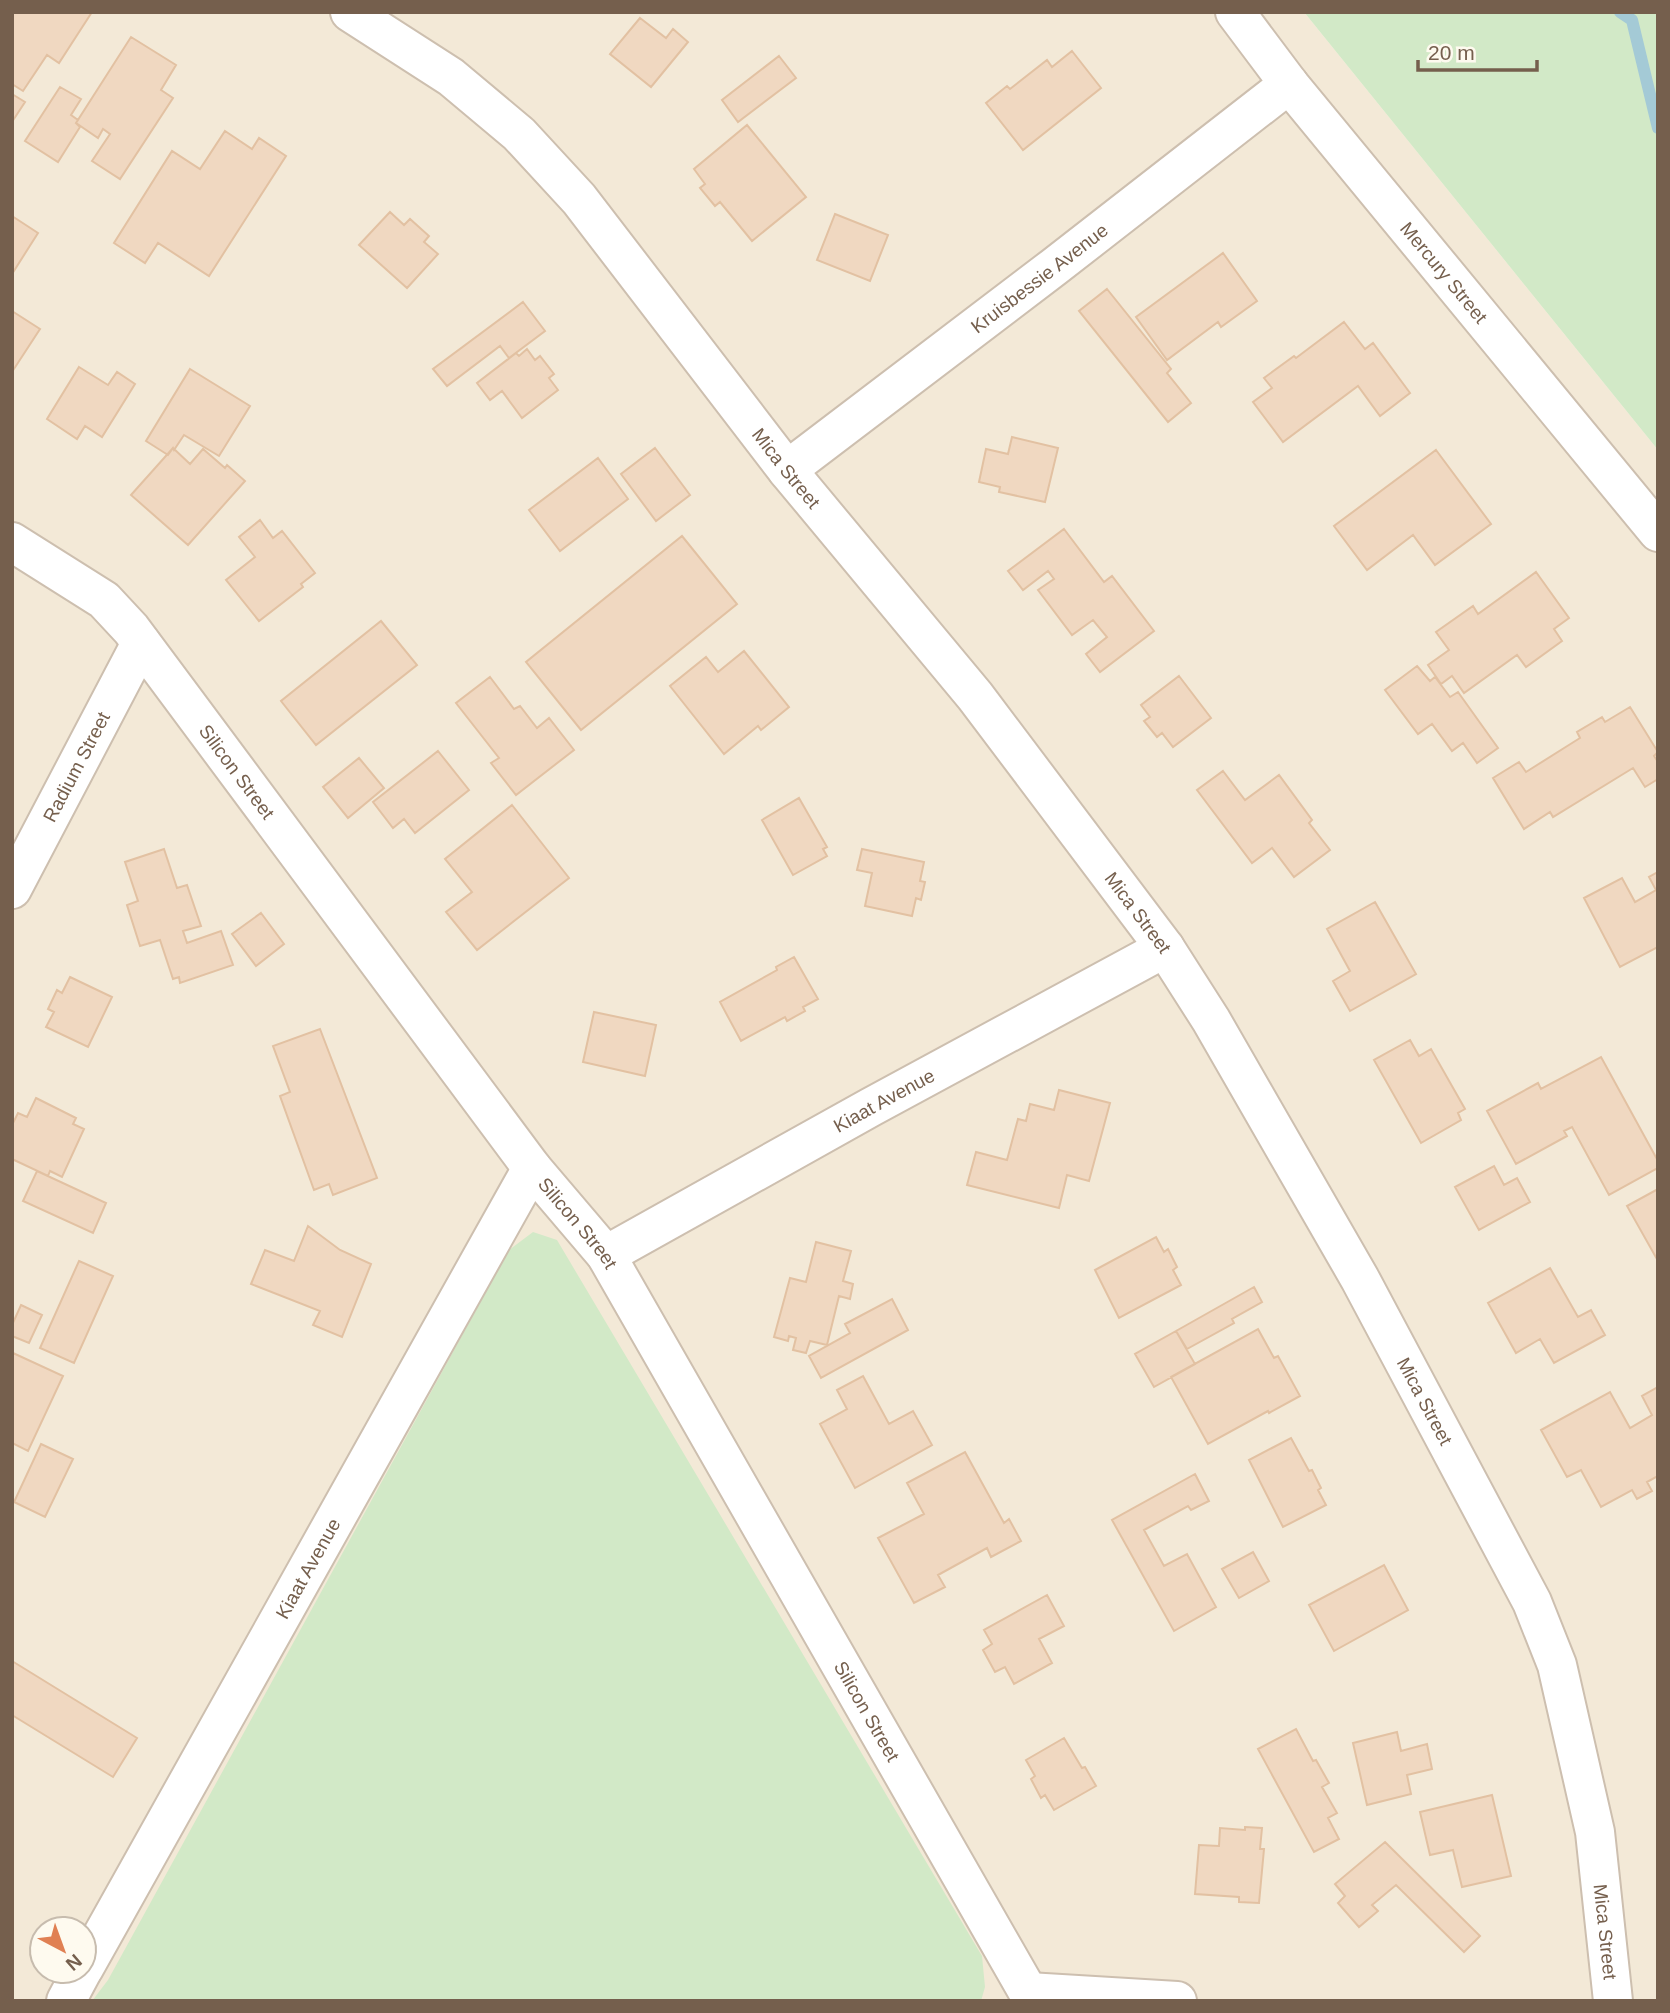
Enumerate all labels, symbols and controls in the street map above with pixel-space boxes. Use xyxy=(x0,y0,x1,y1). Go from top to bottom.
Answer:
scale bar xyxy=(1418,28,1537,72)
text: 20 m xyxy=(1428,41,1475,64)
street label: Mercury Street xyxy=(1396,218,1492,328)
street label: Kruisbessie Avenue xyxy=(967,219,1112,337)
street label: Mica Street xyxy=(748,424,825,513)
street label: Radium Street xyxy=(39,707,114,825)
street label: Silicon Street xyxy=(195,720,279,823)
street label: Mica Street xyxy=(1101,868,1176,957)
street label: Kiaat Avenue xyxy=(830,1064,938,1136)
street label: Silicon Street xyxy=(534,1173,622,1273)
street label: Mica Street xyxy=(1393,1354,1457,1449)
street label: Kiaat Avenue xyxy=(271,1515,344,1622)
street label: Silicon Street xyxy=(830,1657,904,1766)
street label: Mica Street xyxy=(1590,1883,1621,1981)
north arrow xyxy=(28,1915,98,1985)
text: N xyxy=(62,1950,86,1975)

